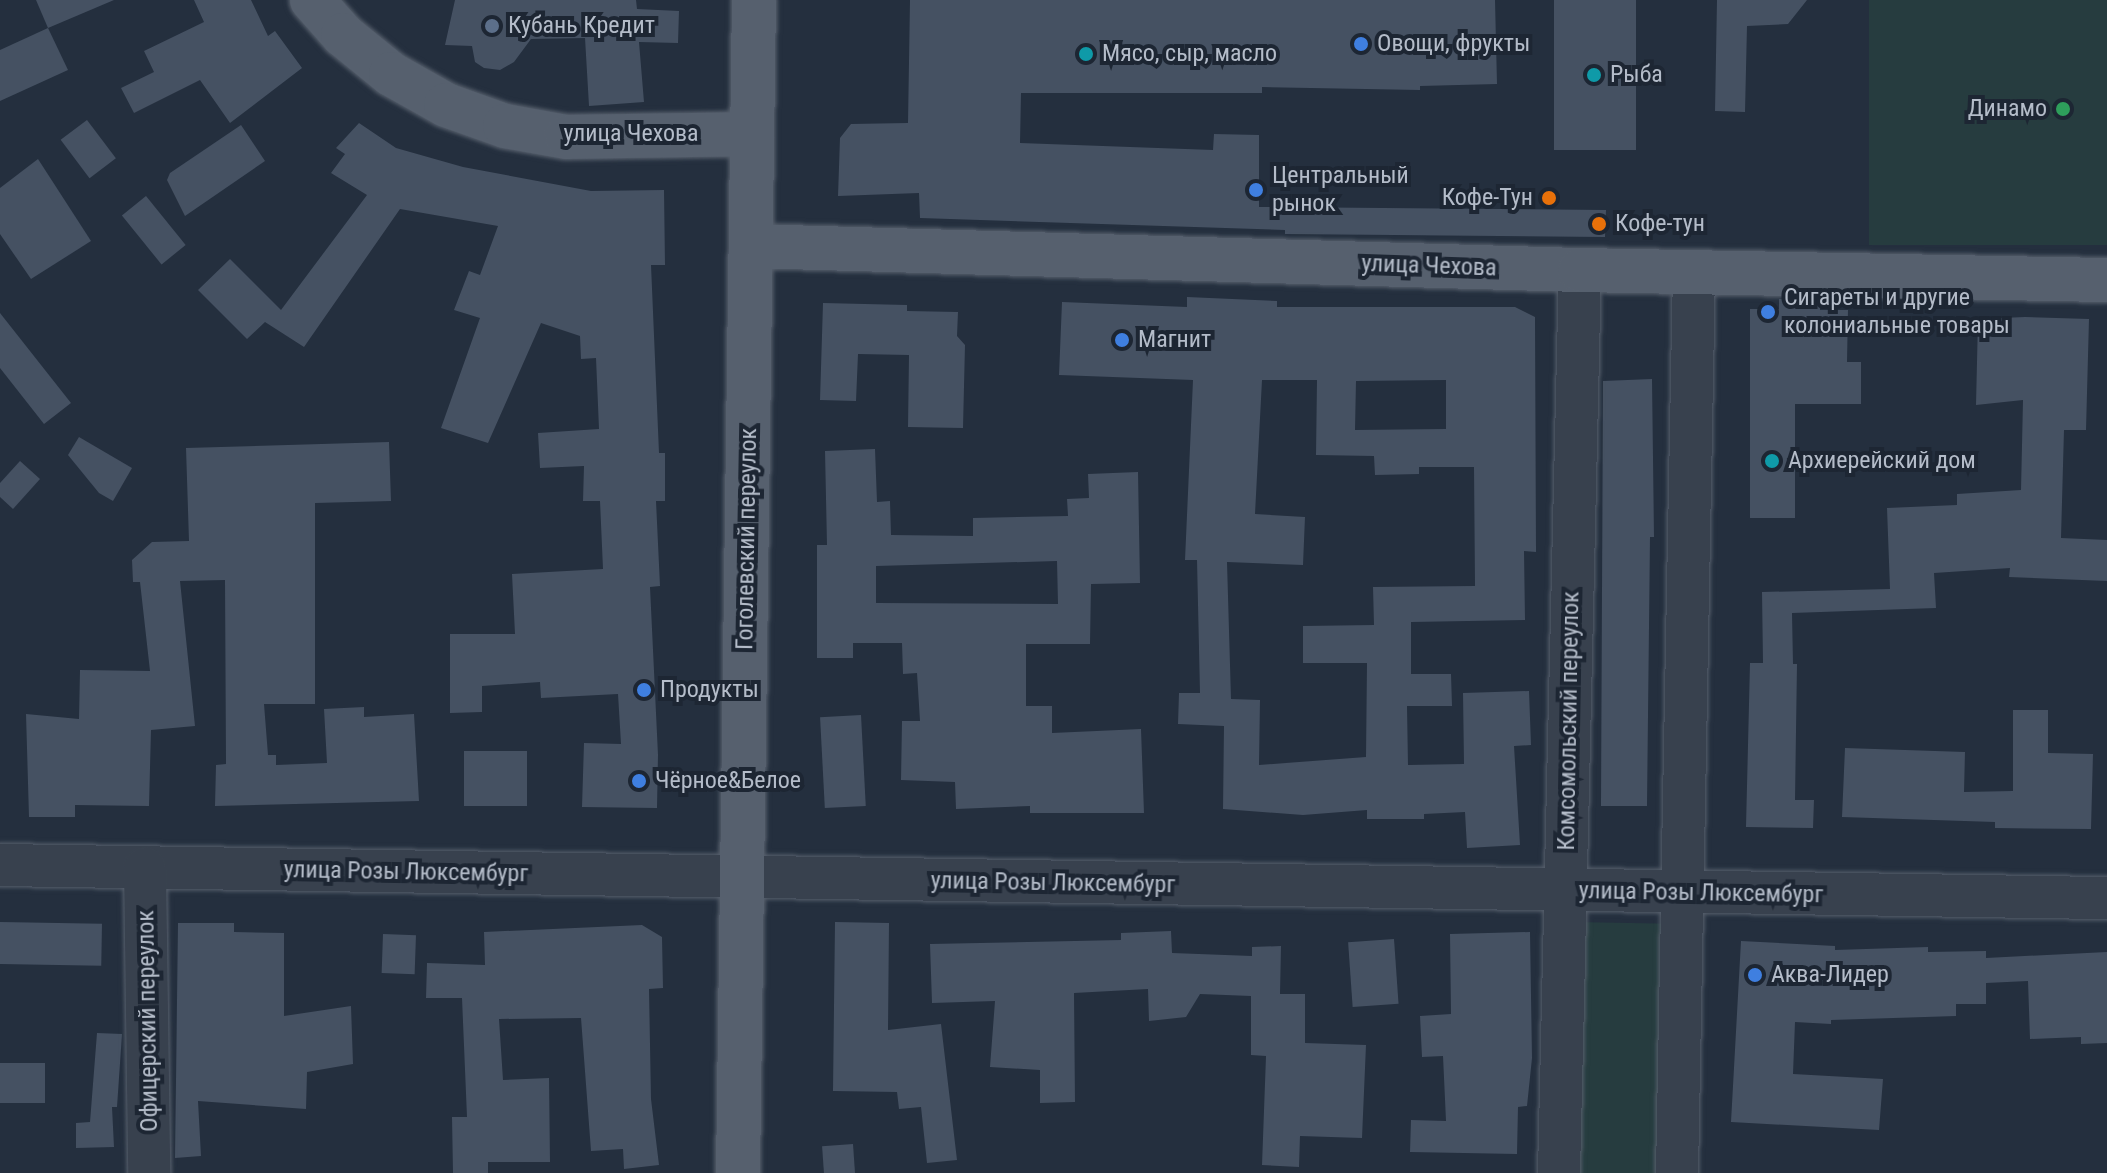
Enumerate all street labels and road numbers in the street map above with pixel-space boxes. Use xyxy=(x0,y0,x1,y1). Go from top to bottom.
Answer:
street label: улица Чехова xyxy=(563,120,699,148)
street label: улица Чехова xyxy=(1361,249,1497,283)
street label: Гоголевский переулок xyxy=(731,428,763,650)
street label: Комсомольский переулок xyxy=(1552,591,1586,851)
street label: улица Розы Люксембург xyxy=(283,855,529,889)
street label: улица Розы Люксембург xyxy=(930,866,1176,900)
street label: улица Розы Люксембург xyxy=(1578,876,1824,910)
street label: Офицерский переулок xyxy=(132,910,164,1132)

